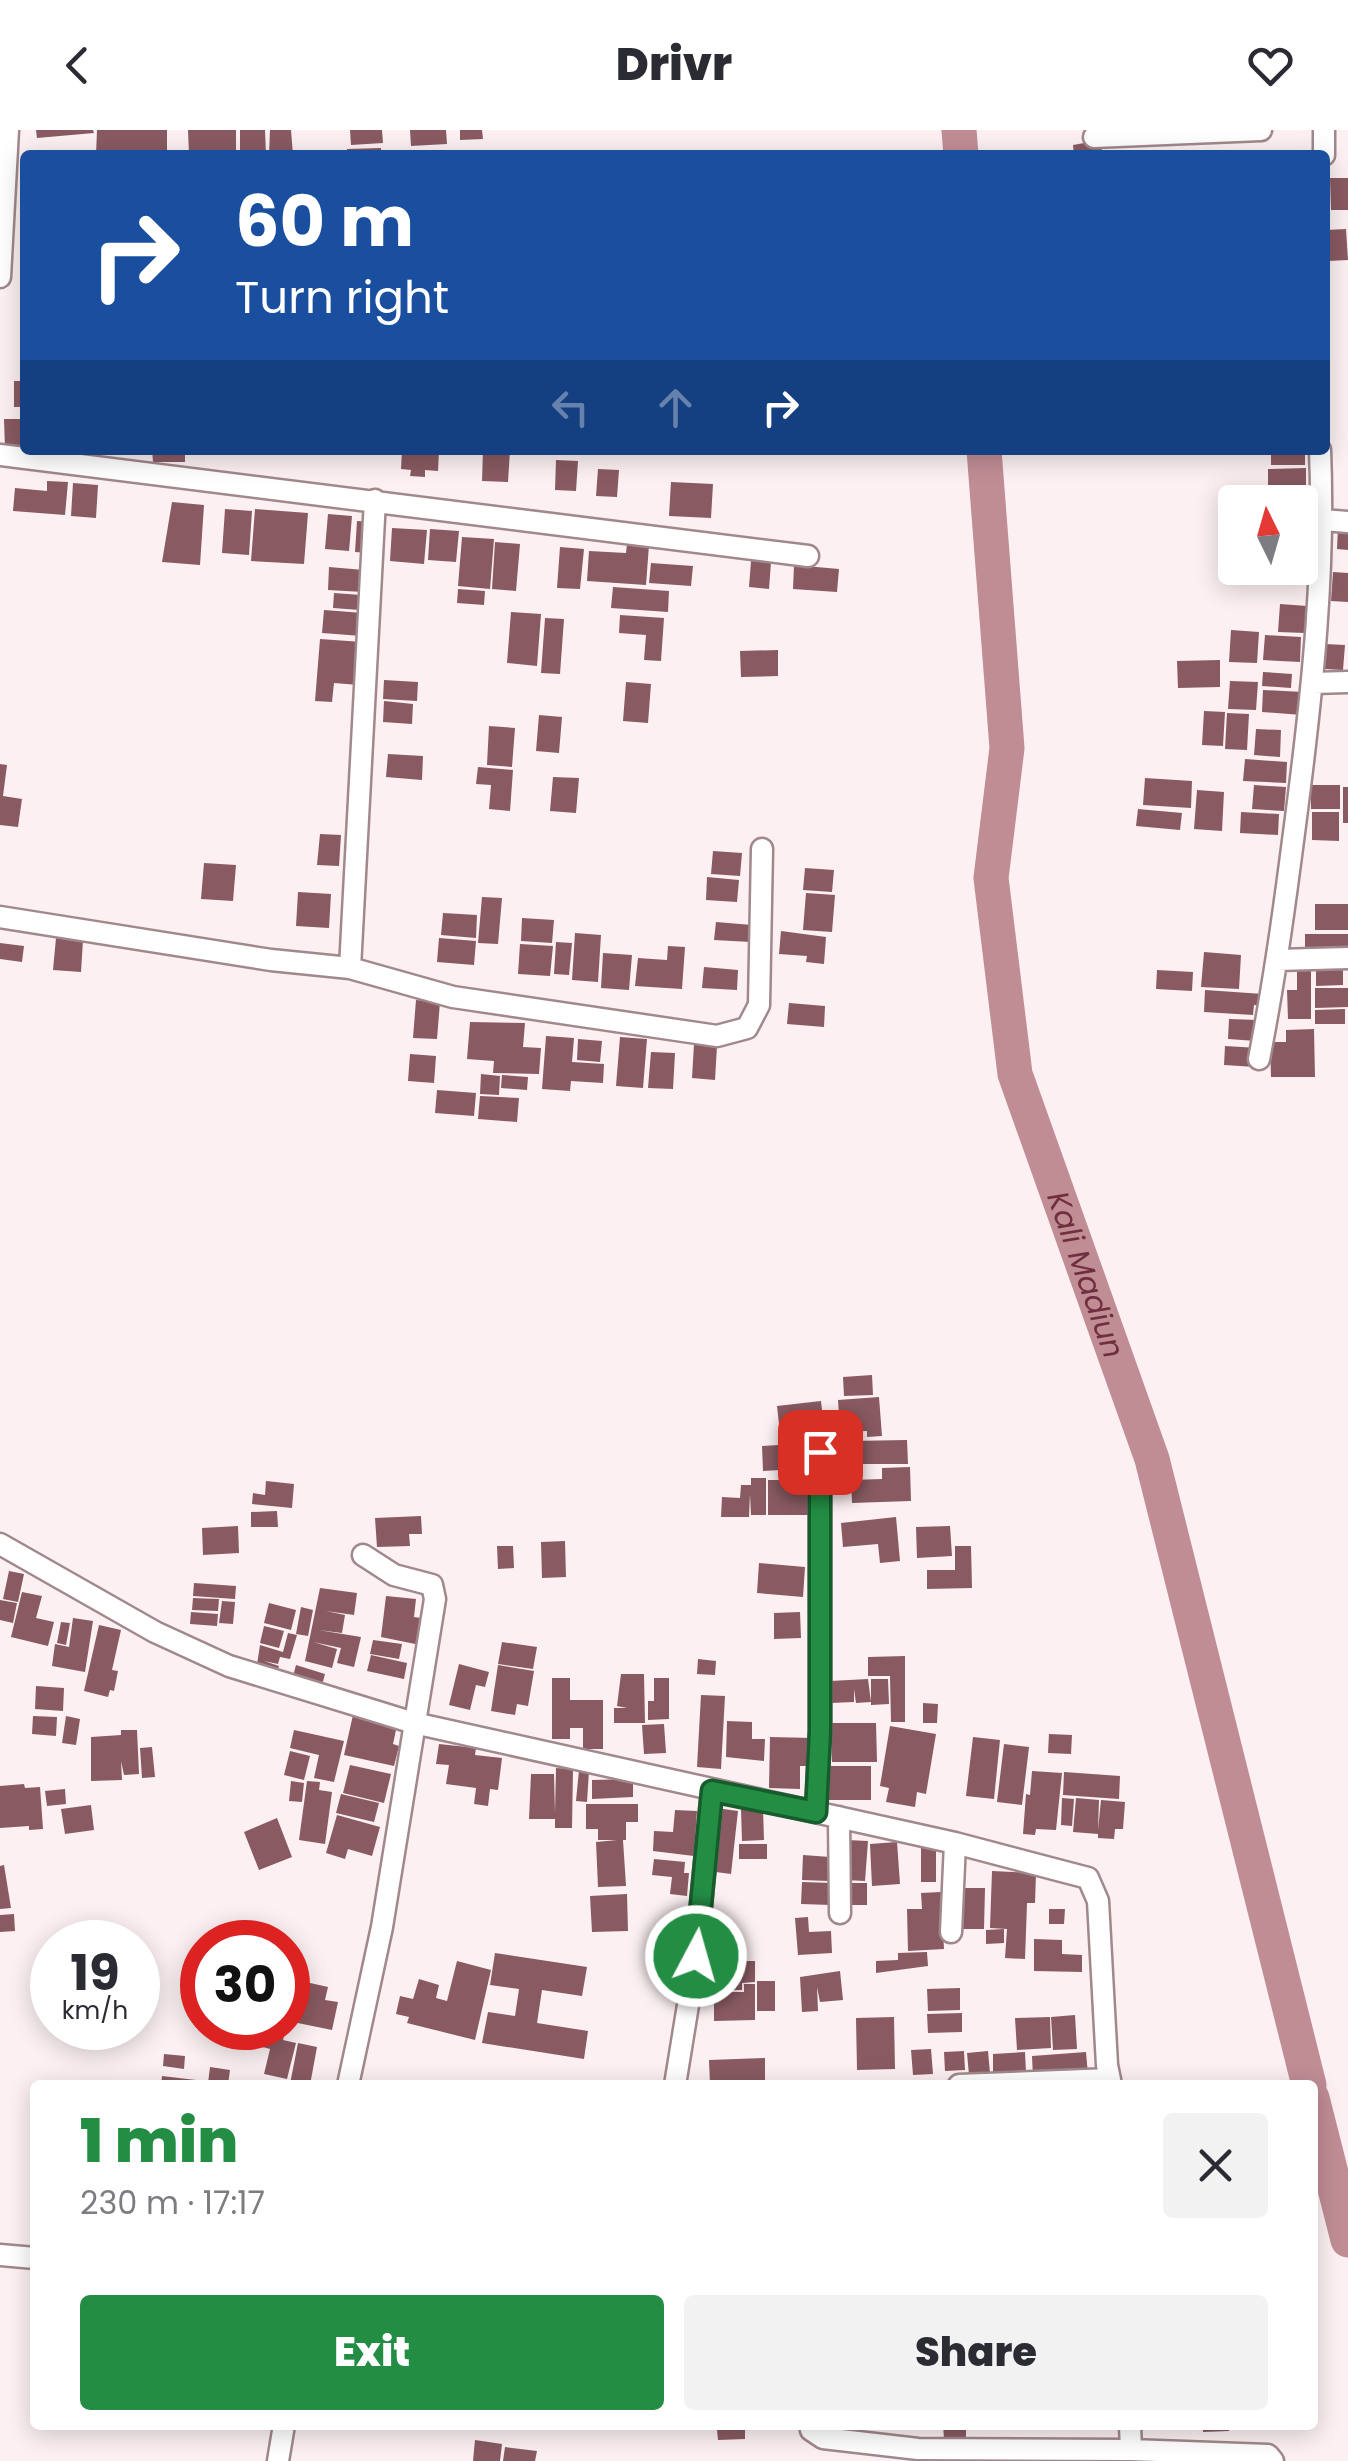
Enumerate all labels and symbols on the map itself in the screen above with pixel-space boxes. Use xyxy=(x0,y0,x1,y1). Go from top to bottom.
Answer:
north arrow xyxy=(1218,485,1318,585)
water label: Kali Madiun xyxy=(1037,1185,1136,1364)
pin xyxy=(778,1410,863,1495)
position arrow xyxy=(644,1904,748,2008)
speed limit sign: 30 xyxy=(180,1920,310,2050)

